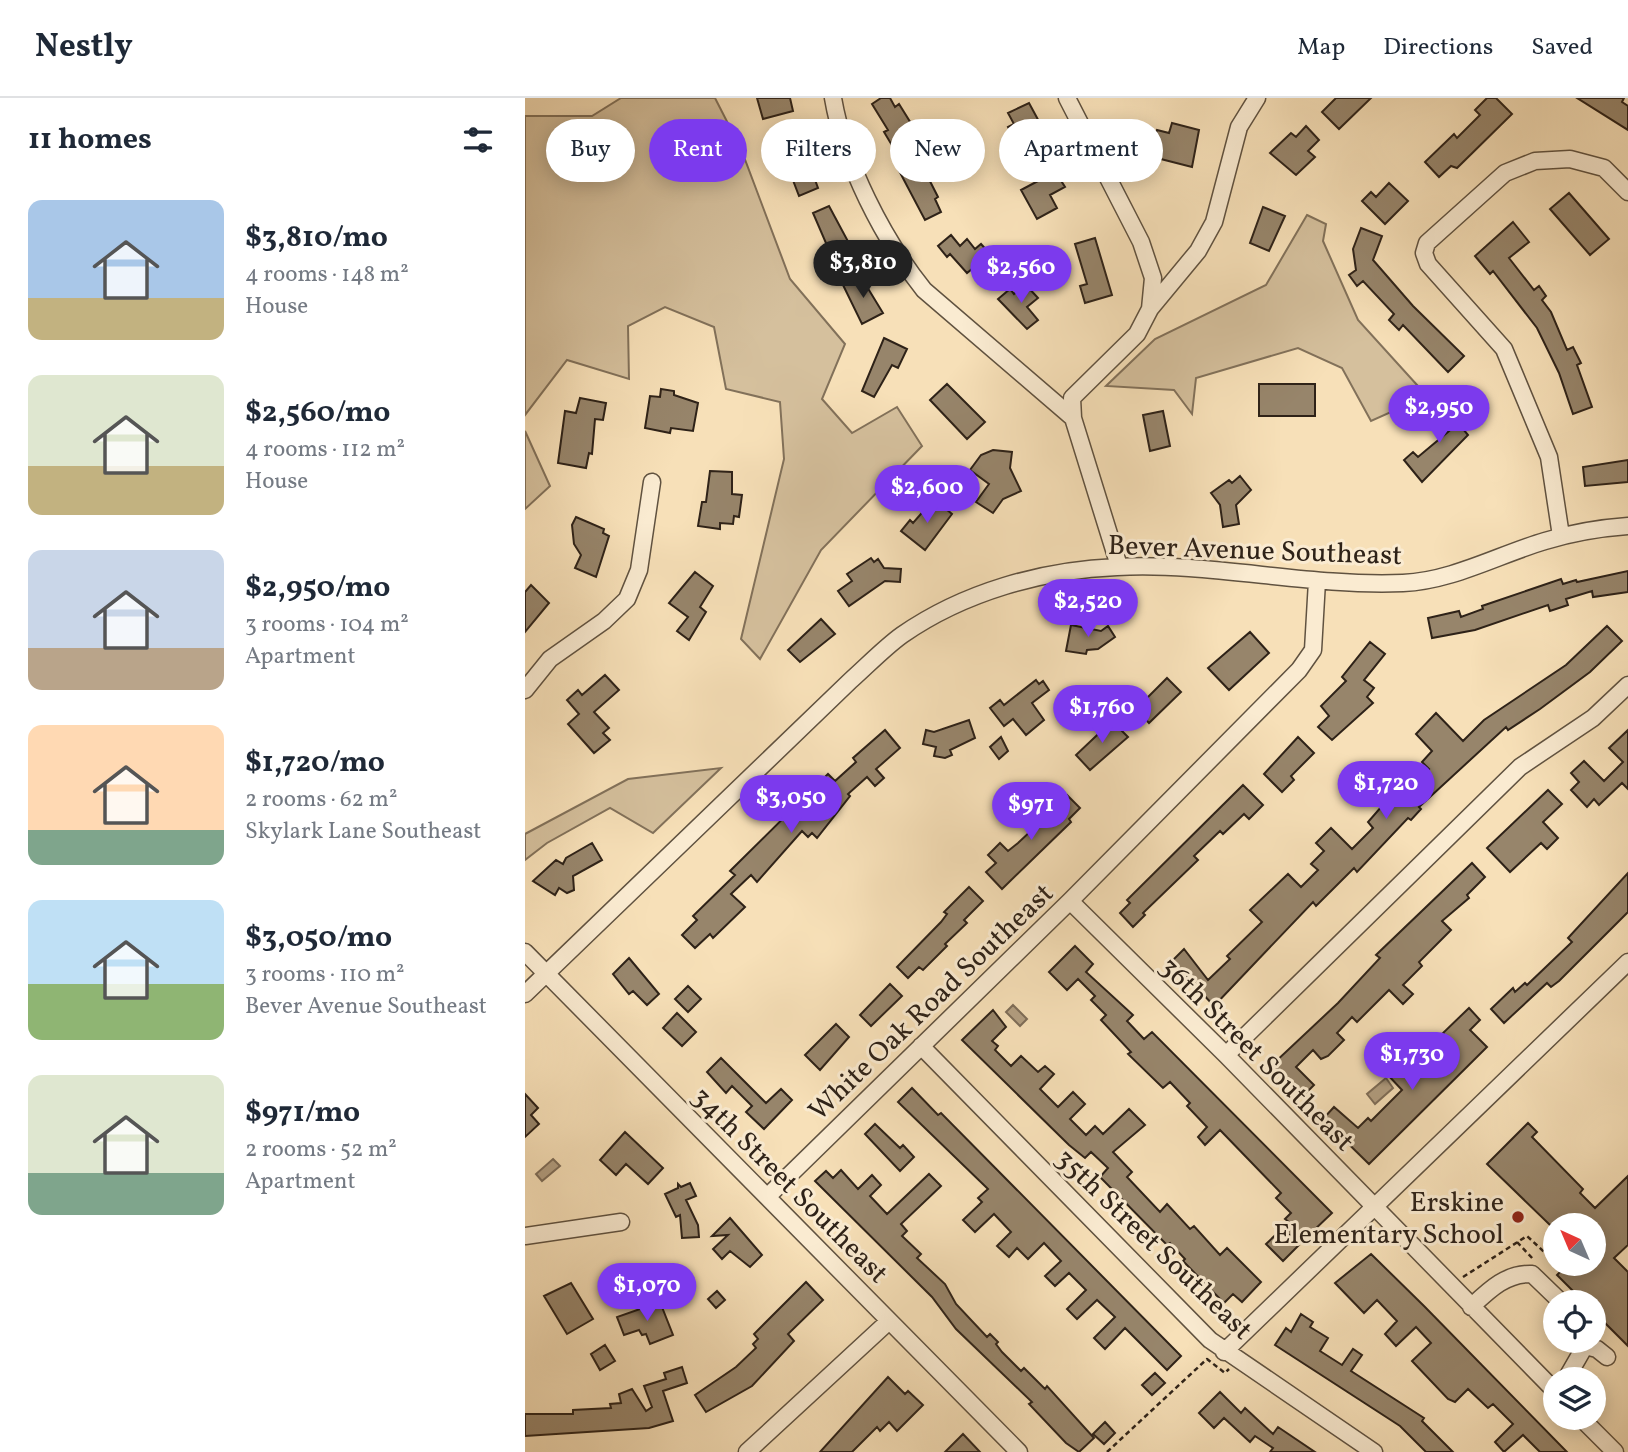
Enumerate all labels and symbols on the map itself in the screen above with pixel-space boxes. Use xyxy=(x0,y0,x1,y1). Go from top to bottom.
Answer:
pin: $3,810 xyxy=(806,240,920,300)
pin: $2,560 xyxy=(964,246,1078,305)
pin: $2,950 xyxy=(1382,386,1496,445)
pin: $2,600 xyxy=(870,466,984,525)
street label: Bever Avenue Southeast xyxy=(1107,527,1403,576)
pin: $2,520 xyxy=(1031,580,1145,639)
pin: $1,760 xyxy=(1045,686,1159,745)
pin: $1,720 xyxy=(1329,762,1443,821)
pin: $3,050 xyxy=(734,776,848,835)
pin: $971 xyxy=(990,782,1072,842)
street label: White Oak Road Southeast xyxy=(801,875,1063,1130)
street label: 36th Street Southeast xyxy=(1150,949,1362,1161)
pin: $1,730 xyxy=(1355,1032,1469,1092)
street label: 34th Street Southeast xyxy=(682,1079,896,1293)
street label: 35th Street Southeast xyxy=(1046,1140,1261,1349)
place label: Erskine Elementary School xyxy=(1274,1184,1504,1255)
marker: Erskine Elementary School xyxy=(1510,1209,1526,1225)
north arrow xyxy=(1543,1213,1607,1276)
pin: $1,070 xyxy=(590,1264,704,1323)

